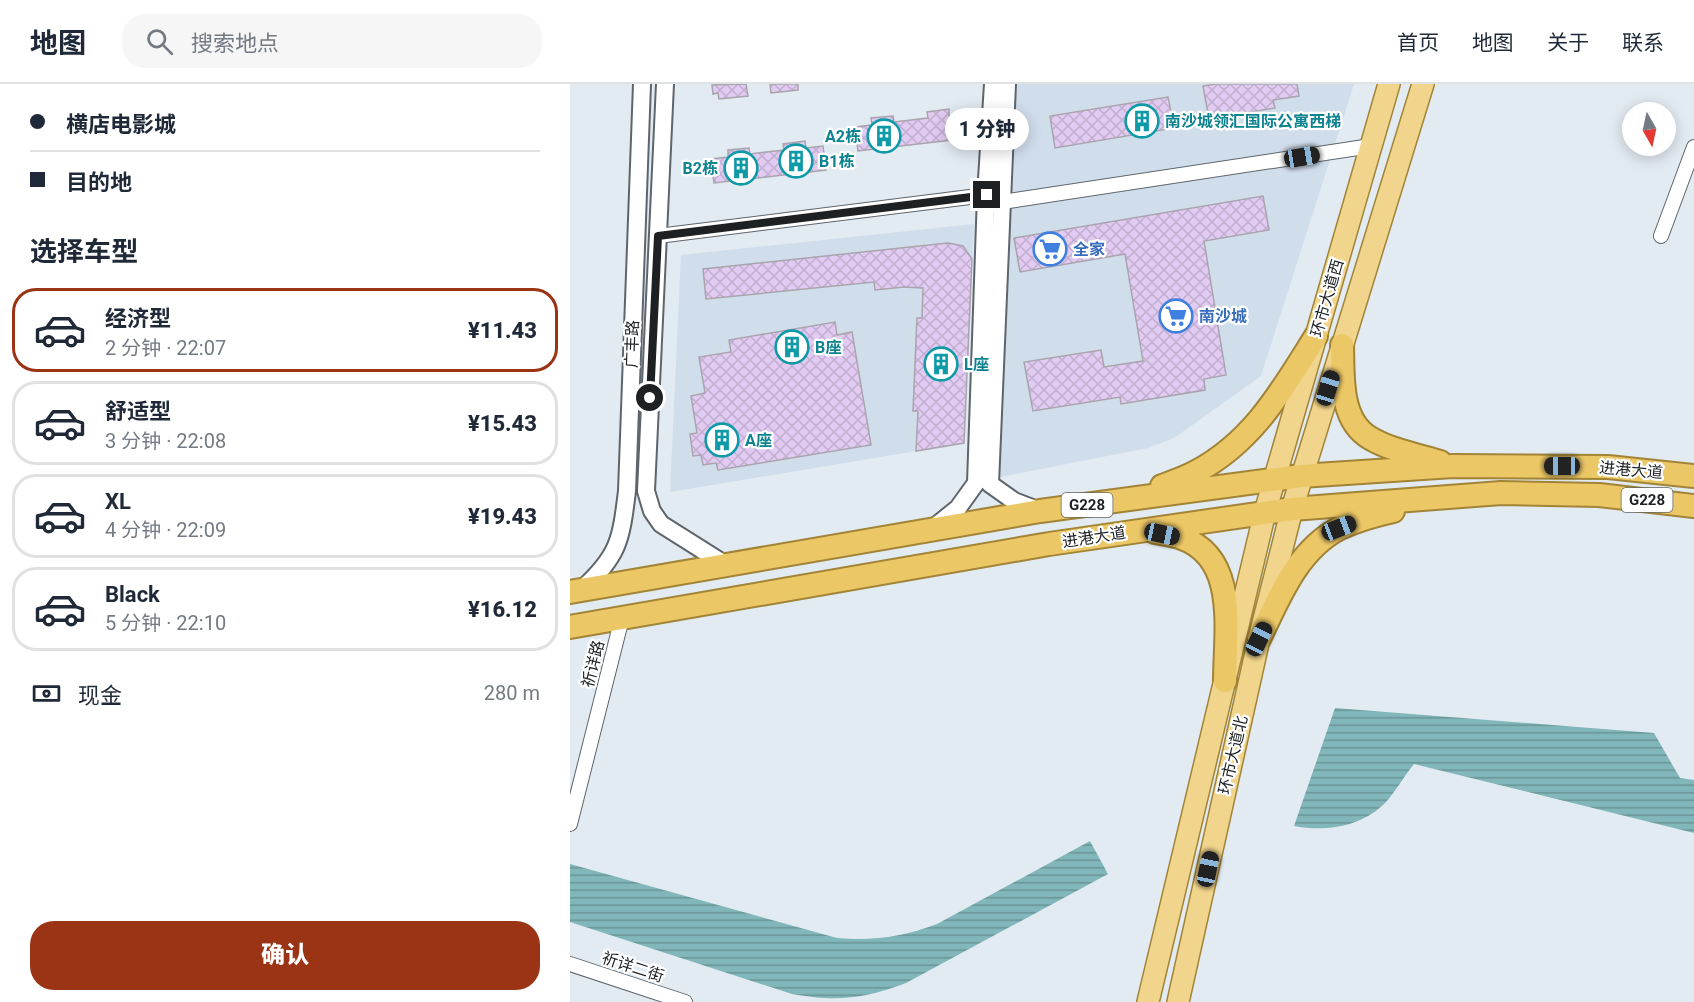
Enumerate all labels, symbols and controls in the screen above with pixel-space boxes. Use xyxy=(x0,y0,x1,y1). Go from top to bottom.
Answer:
search box xyxy=(122,14,542,68)
icon: search xyxy=(143,25,176,58)
text: 地图 xyxy=(30,27,86,60)
text: 搜索地点 xyxy=(191,31,279,56)
text: 首页 xyxy=(1397,31,1439,55)
text: 地图 xyxy=(1472,31,1514,55)
text: 关于 xyxy=(1547,31,1589,55)
text: 联系 xyxy=(1622,31,1664,55)
north arrow xyxy=(1622,102,1676,156)
map controls xyxy=(1622,102,1676,156)
building icon: 南沙城领汇国际公寓西梯 xyxy=(1124,103,1160,139)
callout: 1 分钟 xyxy=(945,108,1029,150)
text: 横店电影城 xyxy=(66,112,176,137)
place label: 南沙城领汇国际公寓西梯 xyxy=(1165,112,1341,131)
text: 1 分钟 xyxy=(959,117,1015,141)
building icon: A2栋 xyxy=(866,118,902,154)
place label: A2栋 xyxy=(825,127,861,146)
building icon: B1栋 xyxy=(778,143,814,179)
car xyxy=(1283,145,1321,169)
building icon: B2栋 xyxy=(723,150,759,186)
place label: B1栋 xyxy=(819,152,854,171)
place label: B2栋 xyxy=(683,159,718,178)
text: 目的地 xyxy=(66,170,132,195)
route end xyxy=(973,181,1000,208)
supermarket icon: 全家 xyxy=(1032,231,1068,267)
text: 选择车型 xyxy=(30,236,138,268)
place label: 全家 xyxy=(1073,240,1105,259)
street label: 环市大道西 xyxy=(1307,257,1347,339)
supermarket icon: 南沙城 xyxy=(1158,298,1194,334)
icon: car xyxy=(33,303,87,357)
text: 经济型 xyxy=(105,306,171,331)
place label: 南沙城 xyxy=(1199,307,1247,326)
text: ¥11.43 xyxy=(468,318,537,343)
street label: 广丰路 xyxy=(622,320,642,368)
building icon: B座 xyxy=(774,329,810,365)
text: 2 分钟 · 22:07 xyxy=(105,336,226,360)
place label: B座 xyxy=(815,338,841,357)
building icon: L座 xyxy=(923,346,959,382)
place label: L座 xyxy=(964,355,989,374)
car xyxy=(1314,368,1342,408)
route start xyxy=(636,384,663,411)
icon: car xyxy=(33,396,87,450)
text: 舒适型 xyxy=(105,399,171,424)
text: ¥15.43 xyxy=(468,411,537,436)
building icon: A座 xyxy=(704,422,740,458)
text: 3 分钟 · 22:08 xyxy=(105,429,226,453)
place label: A座 xyxy=(745,431,772,450)
car xyxy=(1544,457,1580,475)
street label: 进港大道 xyxy=(1598,458,1664,482)
road number: G228 xyxy=(1622,488,1672,512)
icon: car xyxy=(33,489,87,543)
text: XL xyxy=(105,489,131,514)
road number: G228 xyxy=(1062,493,1112,517)
text: ¥19.43 xyxy=(468,504,537,529)
car xyxy=(1319,513,1359,543)
text: 4 分钟 · 22:09 xyxy=(105,518,226,542)
car xyxy=(1143,521,1181,547)
street label: 进港大道 xyxy=(1061,523,1127,551)
icon: car xyxy=(33,582,87,636)
text: Black xyxy=(105,582,160,607)
text: ¥16.12 xyxy=(468,597,537,622)
text: 5 分钟 · 22:10 xyxy=(105,611,226,635)
car xyxy=(1243,619,1275,659)
street label: 祈详路 xyxy=(578,638,608,690)
icon: cash xyxy=(30,677,63,710)
text: 280 m xyxy=(484,681,540,705)
text: 现金 xyxy=(78,683,122,708)
street label: 环市大道北 xyxy=(1215,714,1251,796)
car xyxy=(1195,850,1221,888)
button: 确认 xyxy=(30,921,540,990)
street label: 祈详二街 xyxy=(600,948,666,986)

